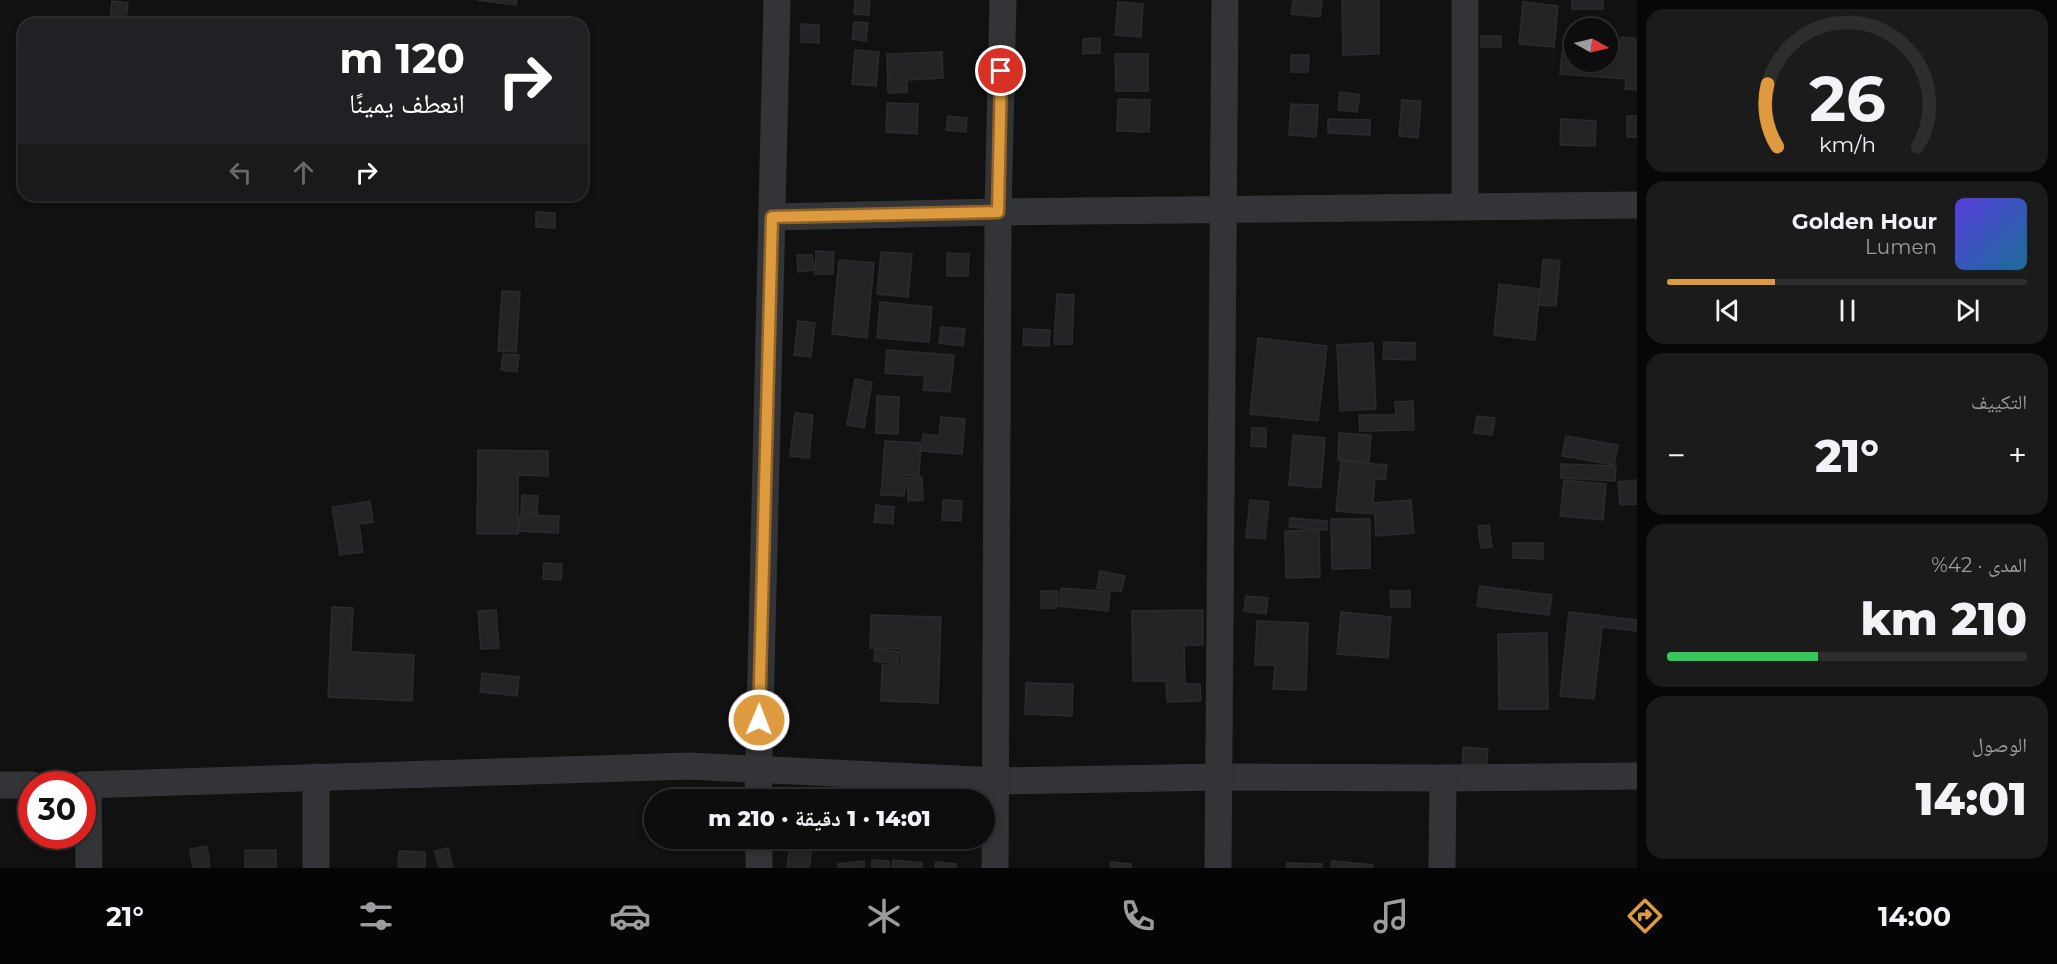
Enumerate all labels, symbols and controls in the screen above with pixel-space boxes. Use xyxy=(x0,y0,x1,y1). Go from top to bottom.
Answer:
north arrow xyxy=(1564,18,1618,72)
map controls xyxy=(1564,18,1618,72)
text: 120 m xyxy=(339,32,465,84)
icon: right xyxy=(486,42,564,120)
pin xyxy=(975,45,1026,96)
icon: arrive xyxy=(984,54,1017,87)
text: 26 xyxy=(1809,62,1885,138)
text: انعطف يمينًا xyxy=(349,87,465,120)
text: km/h xyxy=(1818,132,1876,158)
icon: left xyxy=(224,156,257,189)
icon: ahead xyxy=(287,156,320,189)
icon: right xyxy=(350,156,383,189)
text: Golden Hour xyxy=(1792,208,1937,235)
text: Lumen xyxy=(1865,235,1937,259)
icon: previous xyxy=(1711,294,1744,327)
icon: pause xyxy=(1831,294,1864,327)
icon: next xyxy=(1951,294,1984,327)
text: التكييف xyxy=(1971,390,2027,414)
text: 21° xyxy=(1815,428,1879,483)
text: − xyxy=(1667,435,1686,475)
text: + xyxy=(2008,435,2027,475)
text: المدى · 42% xyxy=(1931,553,2027,577)
text: 210 km xyxy=(1860,591,2027,646)
position arrow xyxy=(727,688,791,752)
text: الوصول xyxy=(1972,733,2027,757)
speed limit sign: 30 xyxy=(18,771,96,849)
text: 14:01 xyxy=(1915,771,2027,826)
text: 14:01 · 1 دقيقة · 210 m xyxy=(708,805,931,832)
icon: filters xyxy=(355,895,397,937)
icon: car xyxy=(609,895,651,937)
icon: climate xyxy=(863,895,905,937)
icon: phone xyxy=(1117,895,1159,937)
icon: music xyxy=(1370,895,1412,937)
icon: directions xyxy=(1624,895,1666,937)
text: 21° xyxy=(106,900,144,933)
text: 14:00 xyxy=(1878,900,1951,933)

